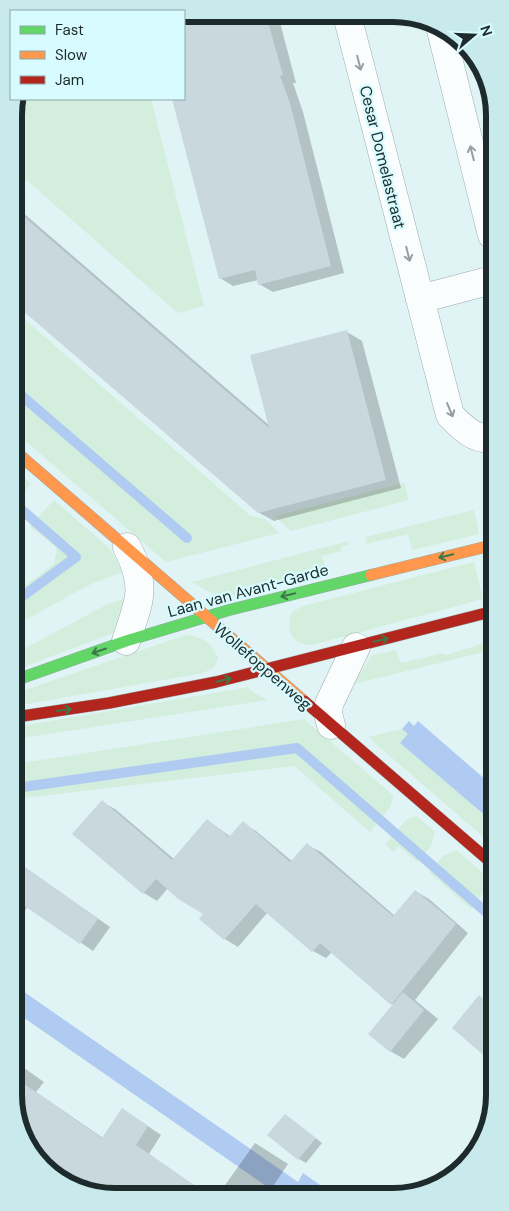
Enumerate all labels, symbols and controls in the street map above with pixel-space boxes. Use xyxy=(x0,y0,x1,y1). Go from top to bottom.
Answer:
legend xyxy=(10,10,185,100)
north arrow xyxy=(449,10,499,60)
text: Fast xyxy=(55,20,84,40)
text: N xyxy=(476,23,496,39)
text: Slow xyxy=(55,45,88,65)
one-way arrow xyxy=(354,54,364,70)
text: Jam xyxy=(55,70,84,90)
street label: Cesar Domelastraat xyxy=(355,83,410,231)
one-way arrow xyxy=(467,146,476,162)
one-way arrow xyxy=(404,246,413,262)
one-way arrow xyxy=(446,403,456,418)
one-way arrow xyxy=(438,552,454,561)
street label: Laan van Avant-Garde xyxy=(165,559,331,622)
one-way arrow xyxy=(281,591,297,600)
street label: Wollefoppenweg xyxy=(209,618,316,715)
one-way arrow xyxy=(373,635,389,644)
one-way arrow xyxy=(92,647,107,656)
one-way arrow xyxy=(215,675,231,684)
one-way arrow xyxy=(56,704,72,714)

